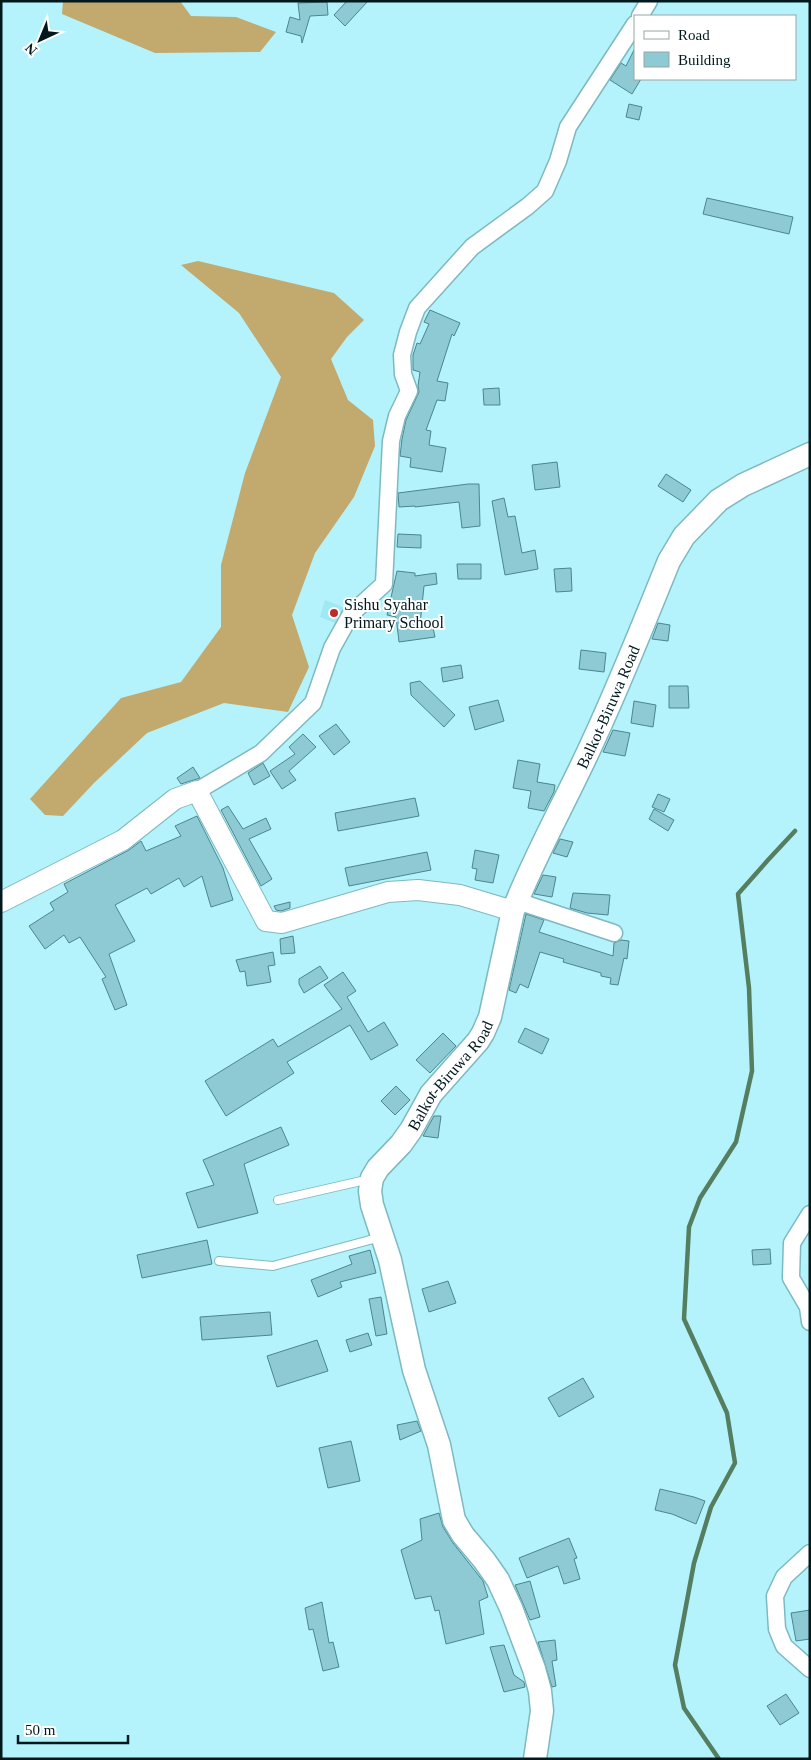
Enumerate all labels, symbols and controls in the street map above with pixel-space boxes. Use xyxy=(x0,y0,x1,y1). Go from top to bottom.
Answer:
north arrow xyxy=(15,15,65,65)
legend xyxy=(634,15,796,80)
text: Road xyxy=(678,27,710,43)
text: N xyxy=(22,40,40,58)
text: Building xyxy=(678,52,731,68)
place label: Sishu Syahar Primary School xyxy=(344,596,445,632)
marker: Sishu Syahar Primary School xyxy=(328,607,340,619)
street label: Balkot-Biruwa Road xyxy=(573,643,643,771)
street label: Balkot-Biruwa Road xyxy=(405,1018,496,1133)
scale bar xyxy=(18,1712,128,1744)
text: 50 m xyxy=(25,1722,56,1738)

